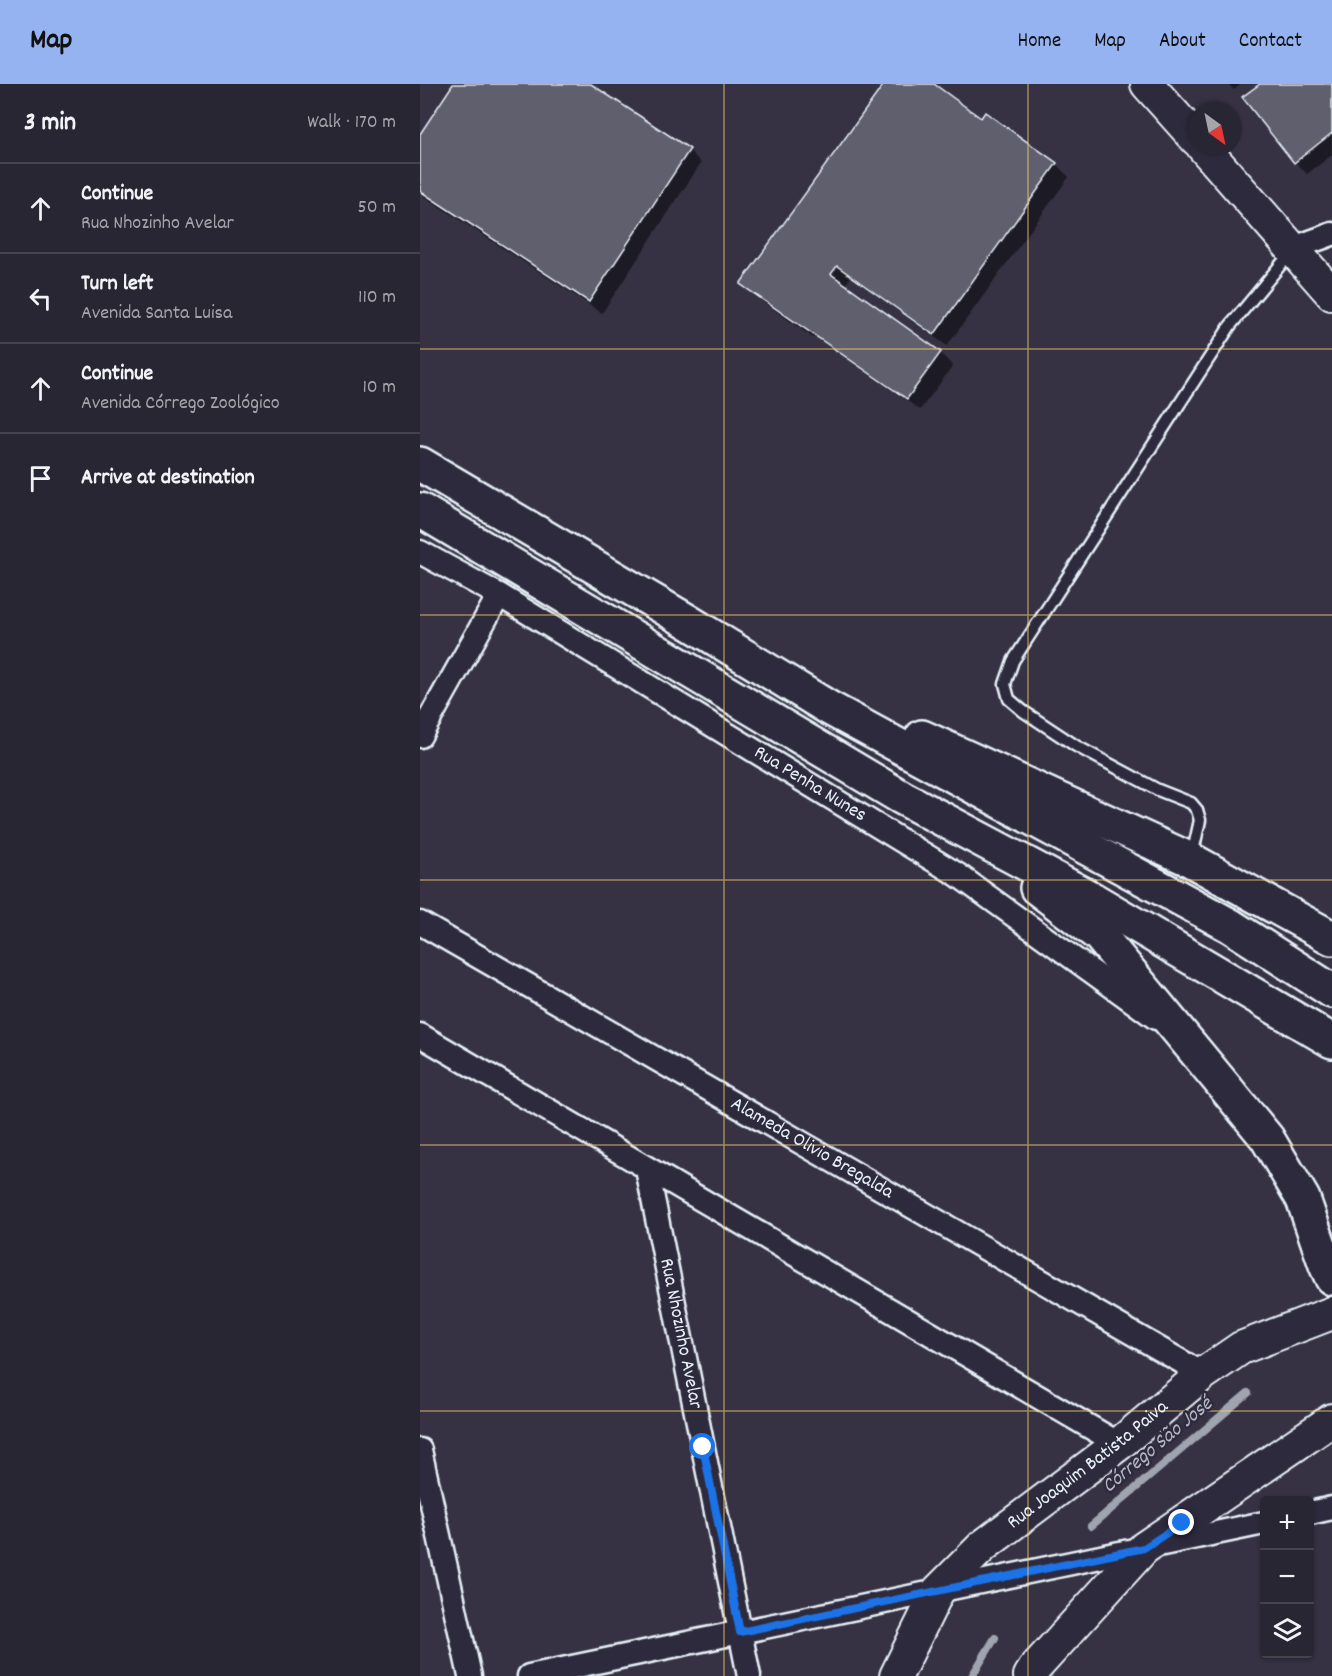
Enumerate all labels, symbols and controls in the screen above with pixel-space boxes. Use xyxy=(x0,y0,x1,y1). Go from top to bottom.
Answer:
text: Map xyxy=(30,22,72,62)
text: Home xyxy=(1017,27,1061,57)
text: Map xyxy=(1094,27,1126,57)
text: About xyxy=(1159,27,1206,57)
text: Contact xyxy=(1239,27,1302,57)
north arrow xyxy=(1188,102,1242,156)
text: 3 min xyxy=(24,105,76,142)
text: Walk · 170 m xyxy=(307,109,396,137)
text: Continue xyxy=(81,179,153,210)
icon: ahead xyxy=(24,192,57,225)
text: 50 m xyxy=(358,194,396,222)
text: Rua Nhozinho Avelar xyxy=(81,210,234,238)
text: Turn left xyxy=(81,269,153,300)
icon: left xyxy=(24,282,57,315)
text: 110 m xyxy=(358,284,396,312)
text: Avenida Santa Luisa xyxy=(81,300,232,328)
text: Continue xyxy=(81,359,153,390)
icon: ahead xyxy=(24,372,57,405)
text: 10 m xyxy=(362,374,396,402)
text: Avenida Córrego Zoológico xyxy=(81,390,280,418)
icon: arrive xyxy=(24,462,57,495)
text: Arrive at destination xyxy=(81,463,255,494)
street label: Rua Penha Nunes xyxy=(748,739,872,830)
street label: Alameda Olivio Bregalda xyxy=(725,1091,899,1207)
street label: Rua Nhozinho Avelar xyxy=(651,1256,709,1412)
water label: Córrego São José xyxy=(1096,1389,1222,1501)
street label: Rua Joaquim Batista Paiva xyxy=(1002,1394,1175,1537)
route start xyxy=(689,1433,715,1459)
map controls xyxy=(1260,1496,1314,1658)
button: + xyxy=(1260,1496,1314,1550)
route end xyxy=(1168,1509,1194,1535)
button: − xyxy=(1260,1550,1314,1604)
button: layers xyxy=(1260,1604,1314,1658)

